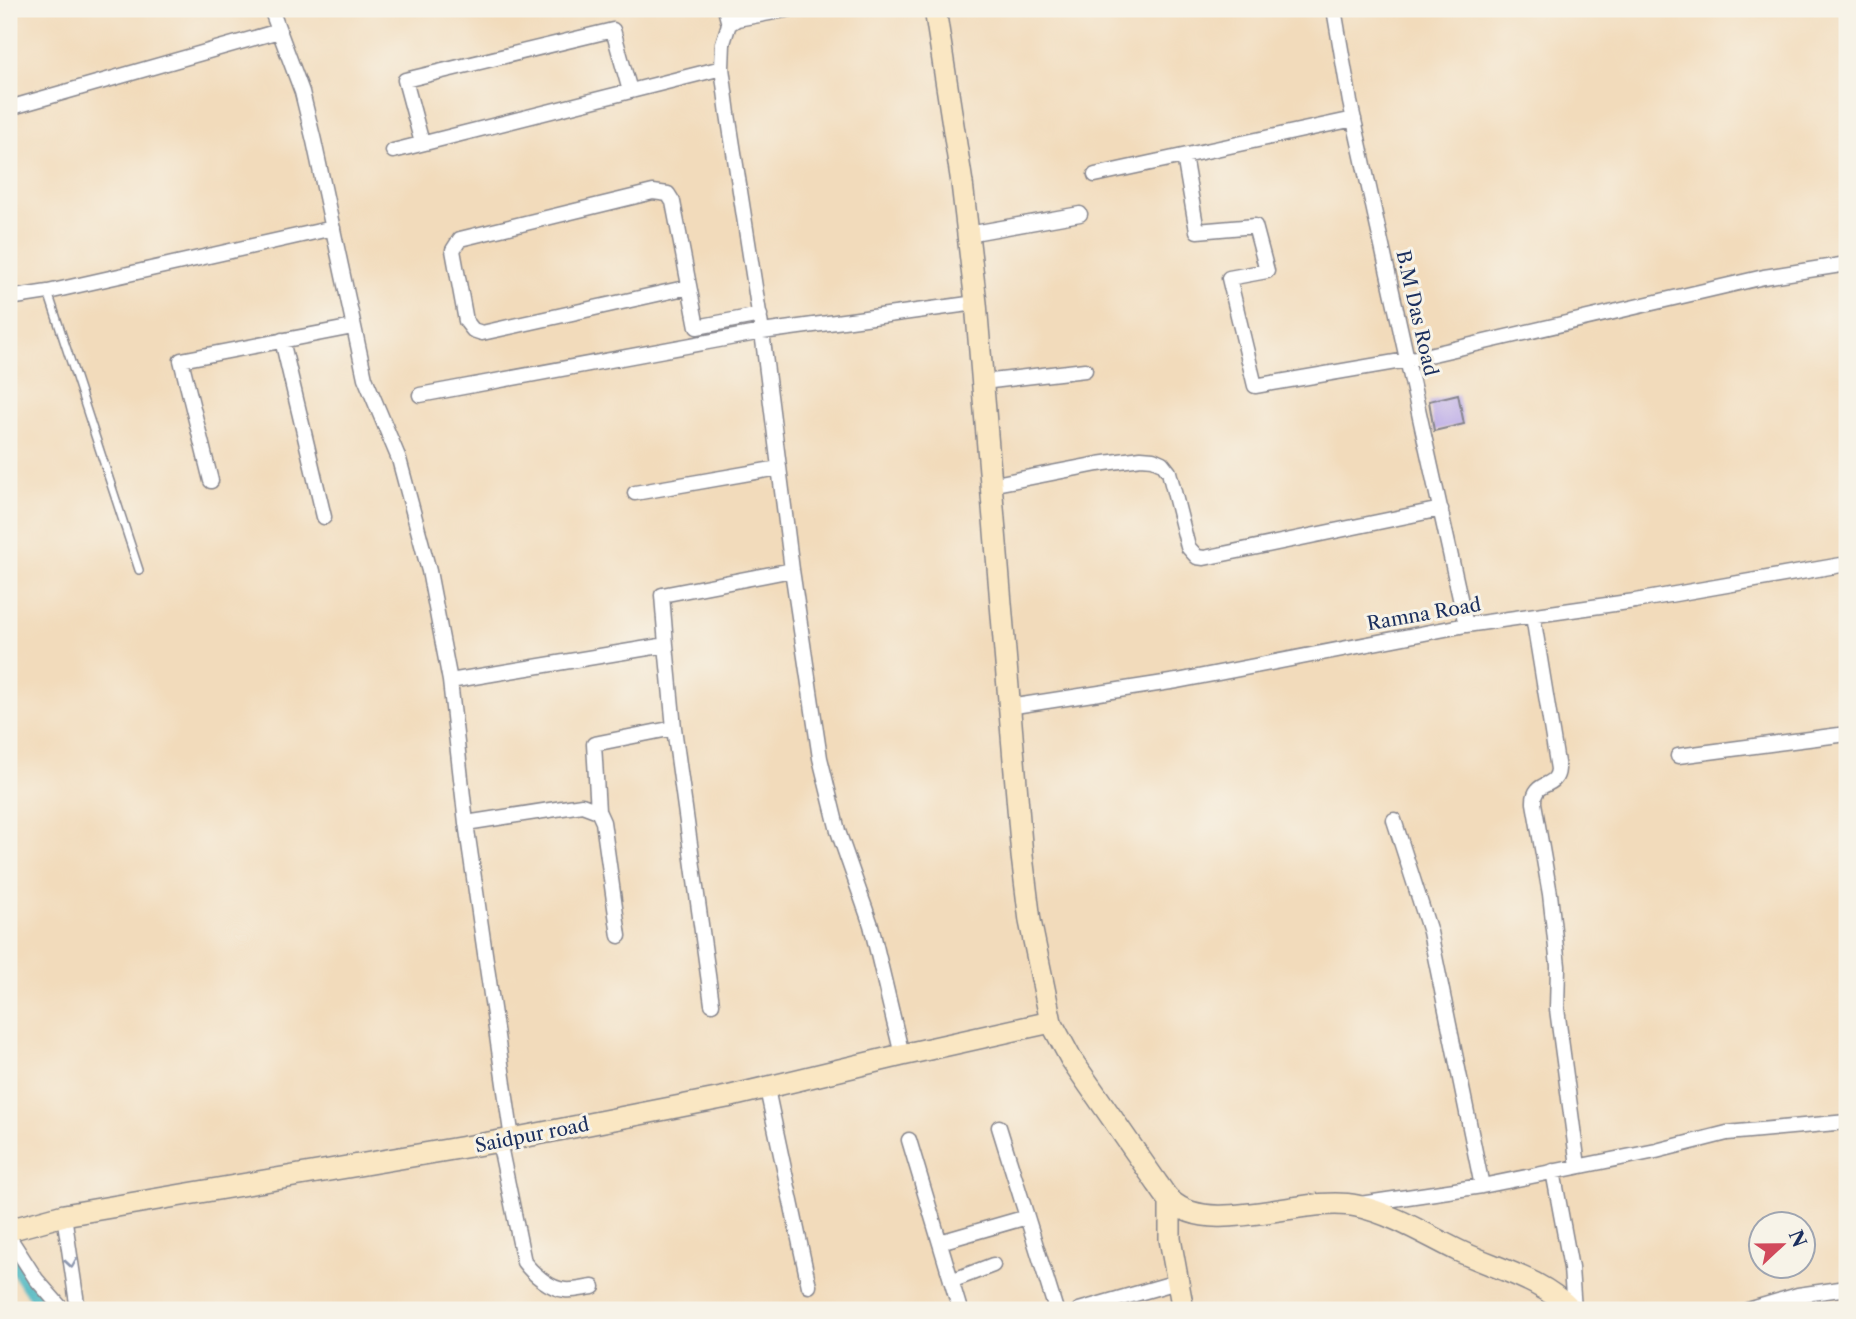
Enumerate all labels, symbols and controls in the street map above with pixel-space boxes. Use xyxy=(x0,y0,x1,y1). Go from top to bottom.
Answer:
street label: B.M Das Road xyxy=(1391,248,1443,378)
street label: Ramna Road xyxy=(1365,593,1483,635)
street label: Saidpur road xyxy=(473,1113,591,1157)
north arrow xyxy=(1748,1210,1818,1280)
text: N xyxy=(1784,1227,1811,1251)
one-way arrow xyxy=(63,1257,78,1269)

